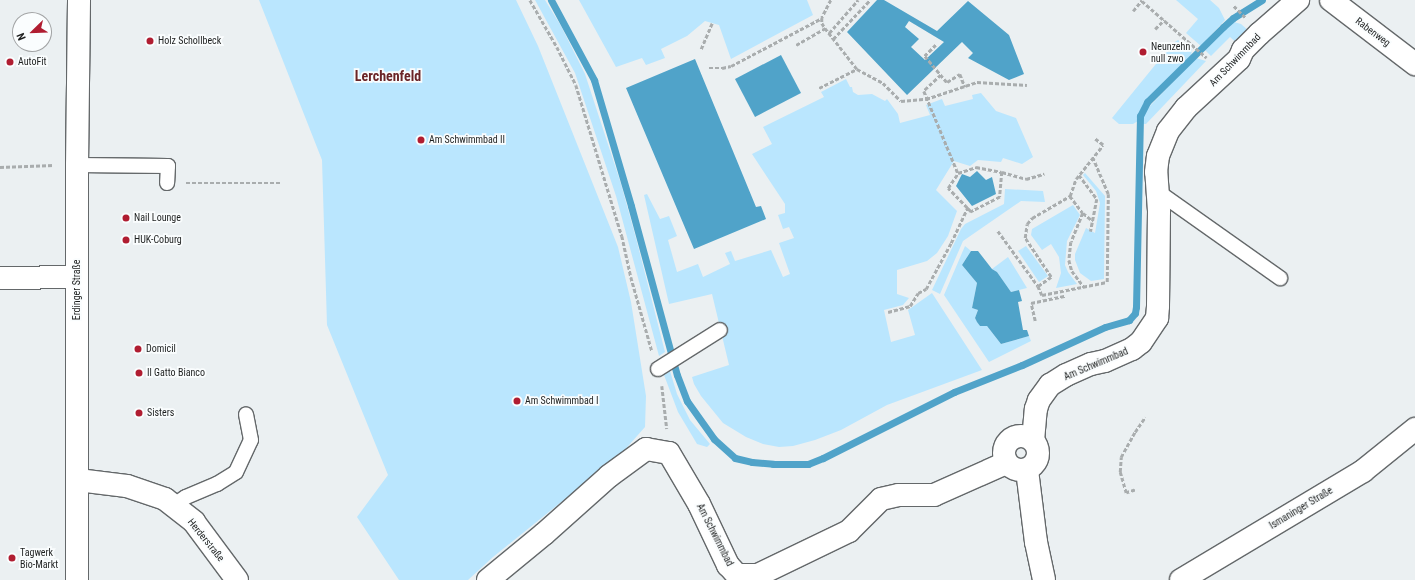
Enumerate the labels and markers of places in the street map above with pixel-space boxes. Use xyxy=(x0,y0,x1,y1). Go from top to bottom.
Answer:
place label: Holz Schollbeck xyxy=(158,35,221,47)
marker: Holz Schollbeck xyxy=(145,36,155,46)
place label: Neunzehn null zwo xyxy=(1151,40,1190,64)
marker: Neunzehn null zwo xyxy=(1138,47,1148,57)
place label: AutoFit xyxy=(18,56,46,68)
marker: AutoFit xyxy=(5,57,15,67)
place label: Am Schwimmbad II xyxy=(429,134,505,146)
marker: Am Schwimmbad II xyxy=(416,135,426,145)
place label: Nail Lounge xyxy=(134,212,181,224)
marker: Nail Lounge xyxy=(121,213,131,223)
place label: HUK-Coburg xyxy=(134,234,182,246)
marker: HUK-Coburg xyxy=(121,235,131,245)
place label: Domicil xyxy=(146,343,176,355)
marker: Domicil xyxy=(133,344,143,354)
place label: Il Gatto Bianco xyxy=(147,367,205,379)
marker: Il Gatto Bianco xyxy=(134,368,144,378)
place label: Am Schwimmbad I xyxy=(525,395,599,407)
marker: Am Schwimmbad I xyxy=(512,396,522,406)
place label: Sisters xyxy=(147,407,174,419)
marker: Sisters xyxy=(134,408,144,418)
place label: Tagwerk Bio-Markt xyxy=(20,546,58,570)
marker: Tagwerk Bio-Markt xyxy=(7,553,17,563)

